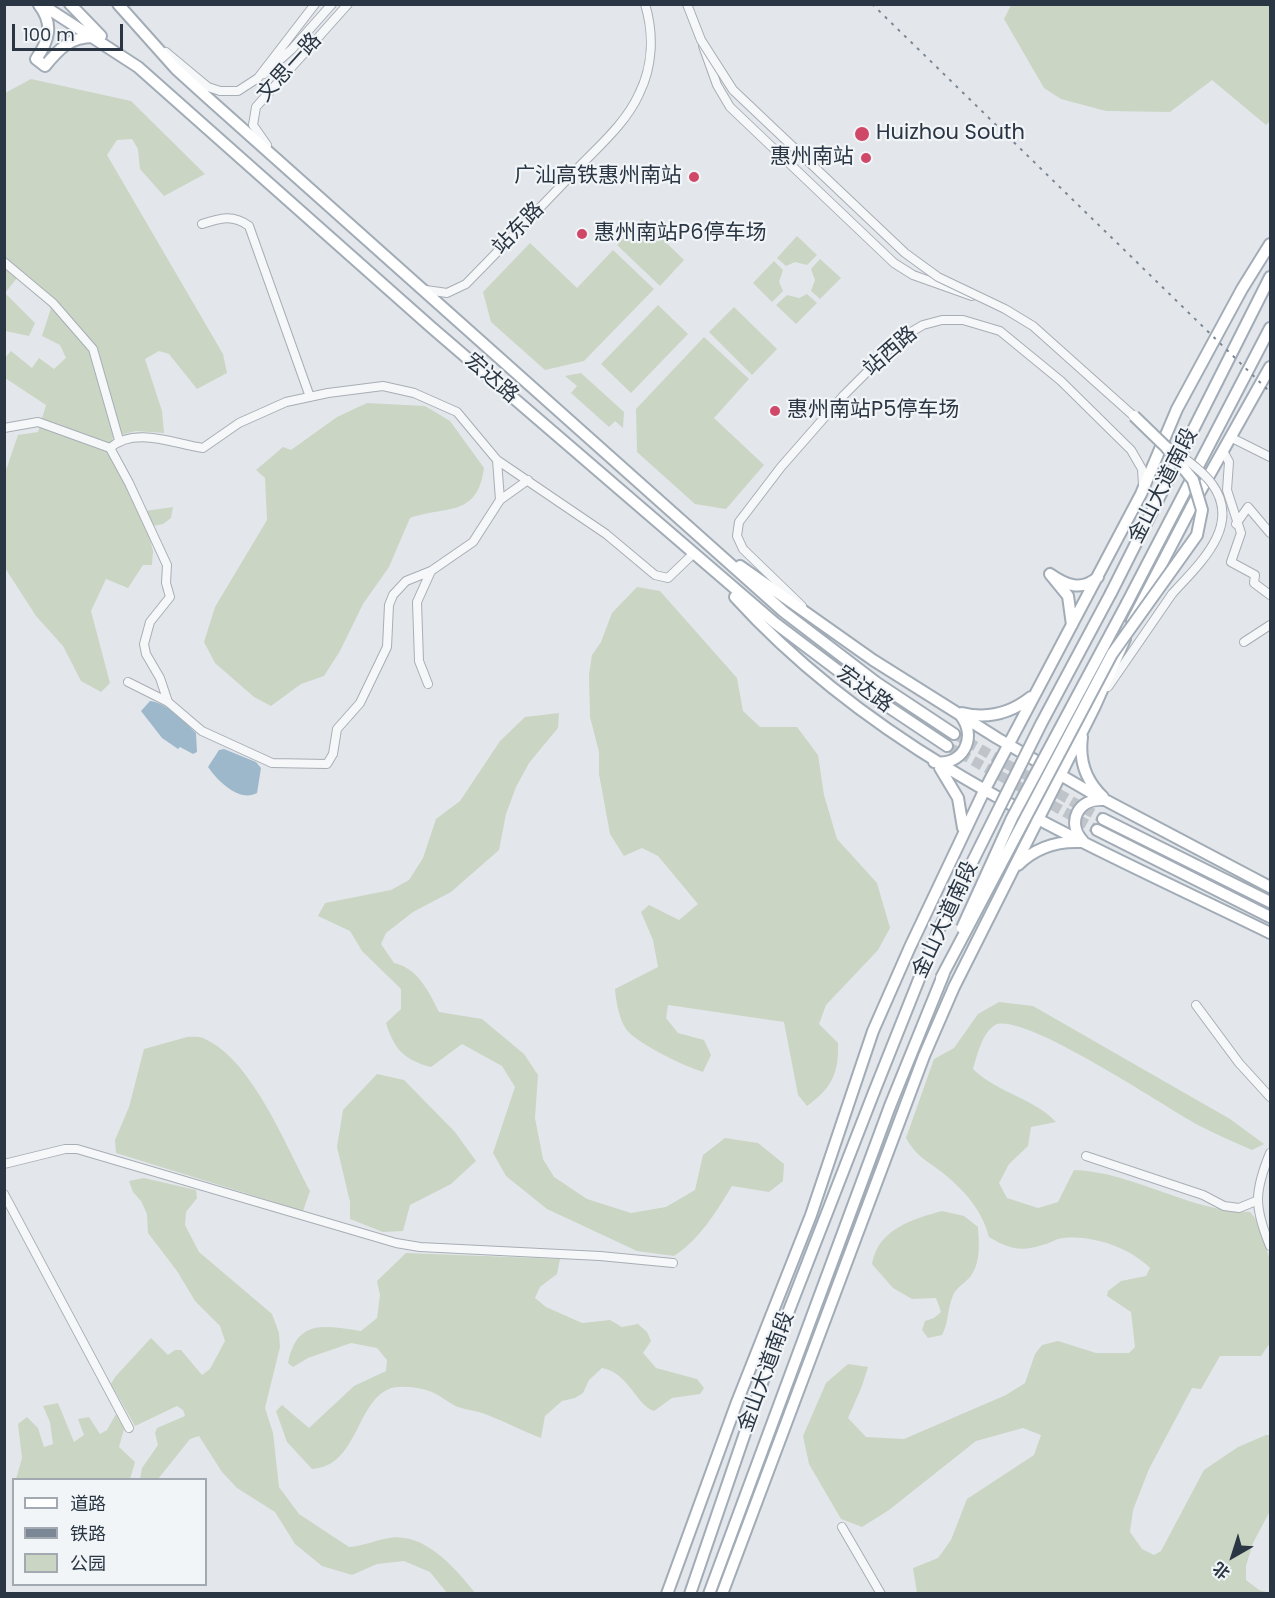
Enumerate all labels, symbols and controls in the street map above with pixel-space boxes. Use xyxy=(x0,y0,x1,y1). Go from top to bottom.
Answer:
scale bar xyxy=(15,12,126,50)
text: 100 m xyxy=(23,22,75,47)
street label: 文思一路 xyxy=(253,28,327,108)
place label: Huizhou South xyxy=(876,121,1025,147)
marker: Huizhou South xyxy=(853,125,871,143)
place label: 惠州南站 xyxy=(770,145,854,171)
marker: 惠州南站 xyxy=(859,151,873,165)
place label: 广汕高铁惠州南站 xyxy=(514,164,682,190)
marker: 广汕高铁惠州南站 xyxy=(687,170,701,184)
street label: 站东路 xyxy=(488,198,550,260)
place label: 惠州南站P6停车场 xyxy=(594,221,766,247)
marker: 惠州南站P6停车场 xyxy=(575,227,589,241)
street label: 站西路 xyxy=(859,322,923,382)
street label: 宏达路 xyxy=(459,349,523,409)
place label: 惠州南站P5停车场 xyxy=(787,398,959,424)
marker: 惠州南站P5停车场 xyxy=(768,404,782,418)
street label: 金山大道南段 xyxy=(1124,424,1204,548)
street label: 宏达路 xyxy=(831,661,897,719)
street label: 金山大道南段 xyxy=(908,858,984,982)
street label: 金山大道南段 xyxy=(734,1308,800,1436)
legend xyxy=(12,1478,207,1586)
text: 道路 xyxy=(70,1491,106,1516)
text: 铁路 xyxy=(70,1521,106,1546)
north arrow xyxy=(1203,1526,1263,1586)
text: 公园 xyxy=(70,1551,106,1576)
text: 北 xyxy=(1208,1556,1235,1584)

